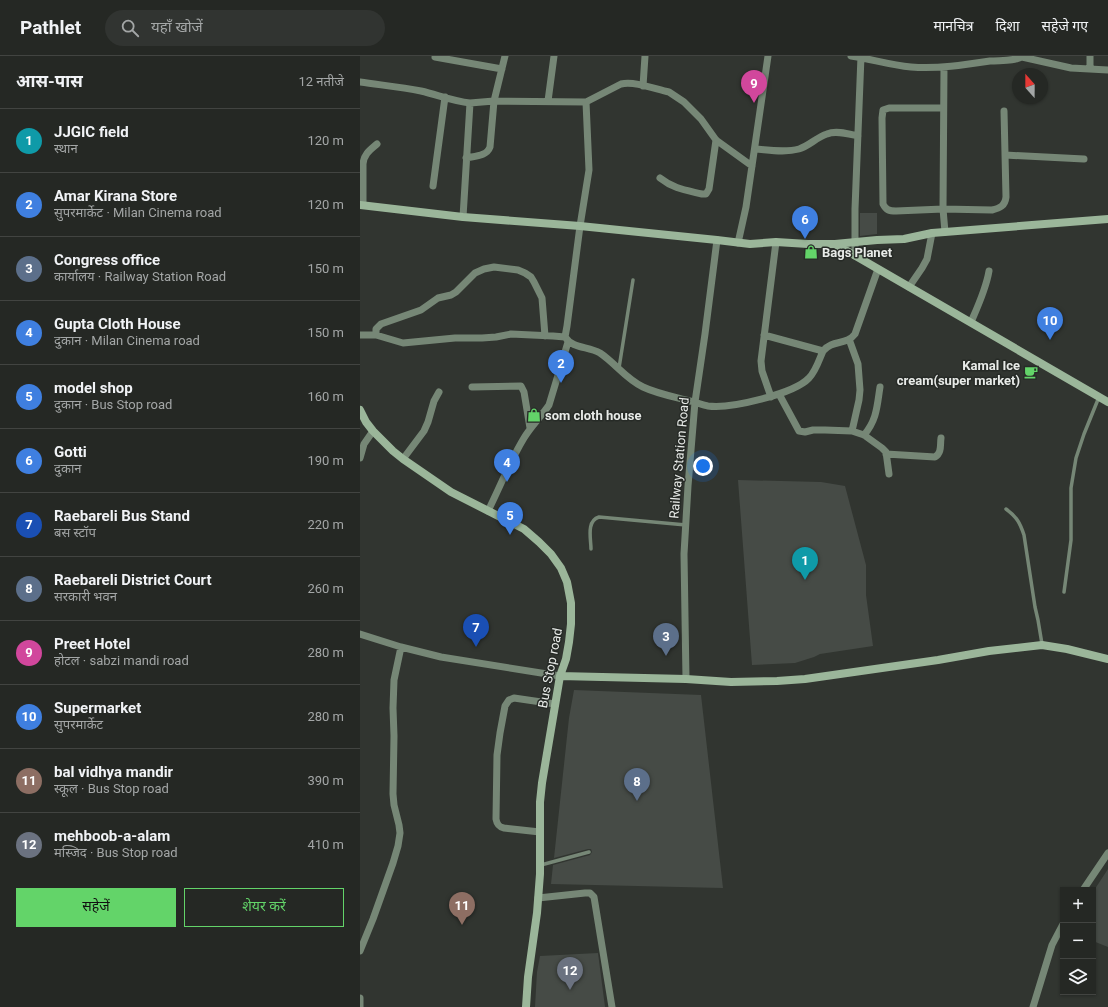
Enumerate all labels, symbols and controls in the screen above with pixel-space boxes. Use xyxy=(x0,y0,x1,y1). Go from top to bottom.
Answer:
search box xyxy=(105,10,385,46)
text: Pathlet xyxy=(20,16,81,39)
icon: search xyxy=(119,17,141,39)
text: यहाँ खोजें xyxy=(151,18,203,36)
text: मानचित्र xyxy=(933,18,973,34)
text: दिशा xyxy=(995,18,1020,34)
text: सहेजे गए xyxy=(1042,18,1088,34)
north arrow xyxy=(1012,68,1048,104)
pin: 9 xyxy=(741,70,767,103)
text: आस-पास xyxy=(16,71,83,91)
text: 12 नतीजे xyxy=(299,74,344,89)
text: JJGIC field xyxy=(54,123,129,141)
text: 1 xyxy=(25,133,33,148)
text: 120 m xyxy=(307,133,344,148)
text: स्थान xyxy=(54,141,78,156)
text: Amar Kirana Store xyxy=(54,187,177,205)
text: 2 xyxy=(25,197,33,212)
text: 120 m xyxy=(307,197,344,212)
text: सुपरमार्केट · Milan Cinema road xyxy=(54,205,222,220)
pin: 6 xyxy=(792,206,818,239)
shop icon: Bags Planet xyxy=(803,244,819,260)
place label: Bags Planet xyxy=(822,245,893,260)
text: Congress office xyxy=(54,251,160,269)
text: 3 xyxy=(25,261,33,276)
text: 150 m xyxy=(307,261,344,276)
text: कार्यालय · Railway Station Road xyxy=(54,269,226,284)
pin: 10 xyxy=(1037,307,1063,340)
text: Gupta Cloth House xyxy=(54,315,181,333)
text: 4 xyxy=(25,325,33,340)
text: 150 m xyxy=(307,325,344,340)
text: दुकान · Milan Cinema road xyxy=(54,333,200,348)
pin: 2 xyxy=(548,350,574,383)
place label: Kamal Ice cream(super market) xyxy=(897,358,1020,388)
cafe icon: Kamal Ice cream(super market) xyxy=(1023,364,1039,380)
text: model shop xyxy=(54,379,133,397)
text: 5 xyxy=(25,389,33,404)
text: 160 m xyxy=(307,389,344,404)
text: दुकान · Bus Stop road xyxy=(54,397,172,412)
street label: Railway Station Road xyxy=(666,397,692,519)
shop icon: som cloth house xyxy=(526,407,542,423)
place label: som cloth house xyxy=(545,408,642,423)
text: Gotti xyxy=(54,443,87,461)
pin: 4 xyxy=(494,449,520,482)
text: 6 xyxy=(25,453,33,468)
text: 190 m xyxy=(307,453,344,468)
your location xyxy=(693,456,713,476)
text: दुकान xyxy=(54,461,81,476)
pin: 5 xyxy=(497,502,523,535)
text: Raebareli Bus Stand xyxy=(54,507,190,525)
text: 7 xyxy=(25,517,33,532)
text: 220 m xyxy=(307,517,344,532)
text: बस स्टॉप xyxy=(54,525,96,540)
pin: 1 xyxy=(792,547,818,580)
text: Raebareli District Court xyxy=(54,571,212,589)
text: 8 xyxy=(25,581,33,596)
text: 260 m xyxy=(307,581,344,596)
text: सरकारी भवन xyxy=(54,589,117,604)
pin: 7 xyxy=(463,614,489,647)
pin: 3 xyxy=(653,623,679,656)
street label: Bus Stop road xyxy=(535,627,565,709)
text: Preet Hotel xyxy=(54,635,130,653)
text: 9 xyxy=(25,645,33,660)
text: 280 m xyxy=(307,645,344,660)
text: होटल · sabzi mandi road xyxy=(54,653,189,668)
text: Supermarket xyxy=(54,699,141,717)
text: 10 xyxy=(22,709,36,724)
text: 280 m xyxy=(307,709,344,724)
text: सुपरमार्केट xyxy=(54,717,103,732)
text: bal vidhya mandir xyxy=(54,763,173,781)
pin: 8 xyxy=(624,768,650,801)
text: 11 xyxy=(22,773,36,788)
text: 390 m xyxy=(307,773,344,788)
text: स्कूल · Bus Stop road xyxy=(54,781,169,796)
text: mehboob-a-alam xyxy=(54,827,170,845)
text: 12 xyxy=(22,837,36,852)
text: 410 m xyxy=(307,837,344,852)
text: मस्जिद · Bus Stop road xyxy=(54,845,178,860)
map controls xyxy=(1060,887,1096,995)
button: + xyxy=(1060,887,1096,923)
button: सहेजें xyxy=(16,888,176,927)
button: शेयर करें xyxy=(184,888,344,927)
pin: 11 xyxy=(449,892,475,925)
button: − xyxy=(1060,923,1096,959)
pin: 12 xyxy=(557,957,583,990)
button: layers xyxy=(1060,959,1096,995)

